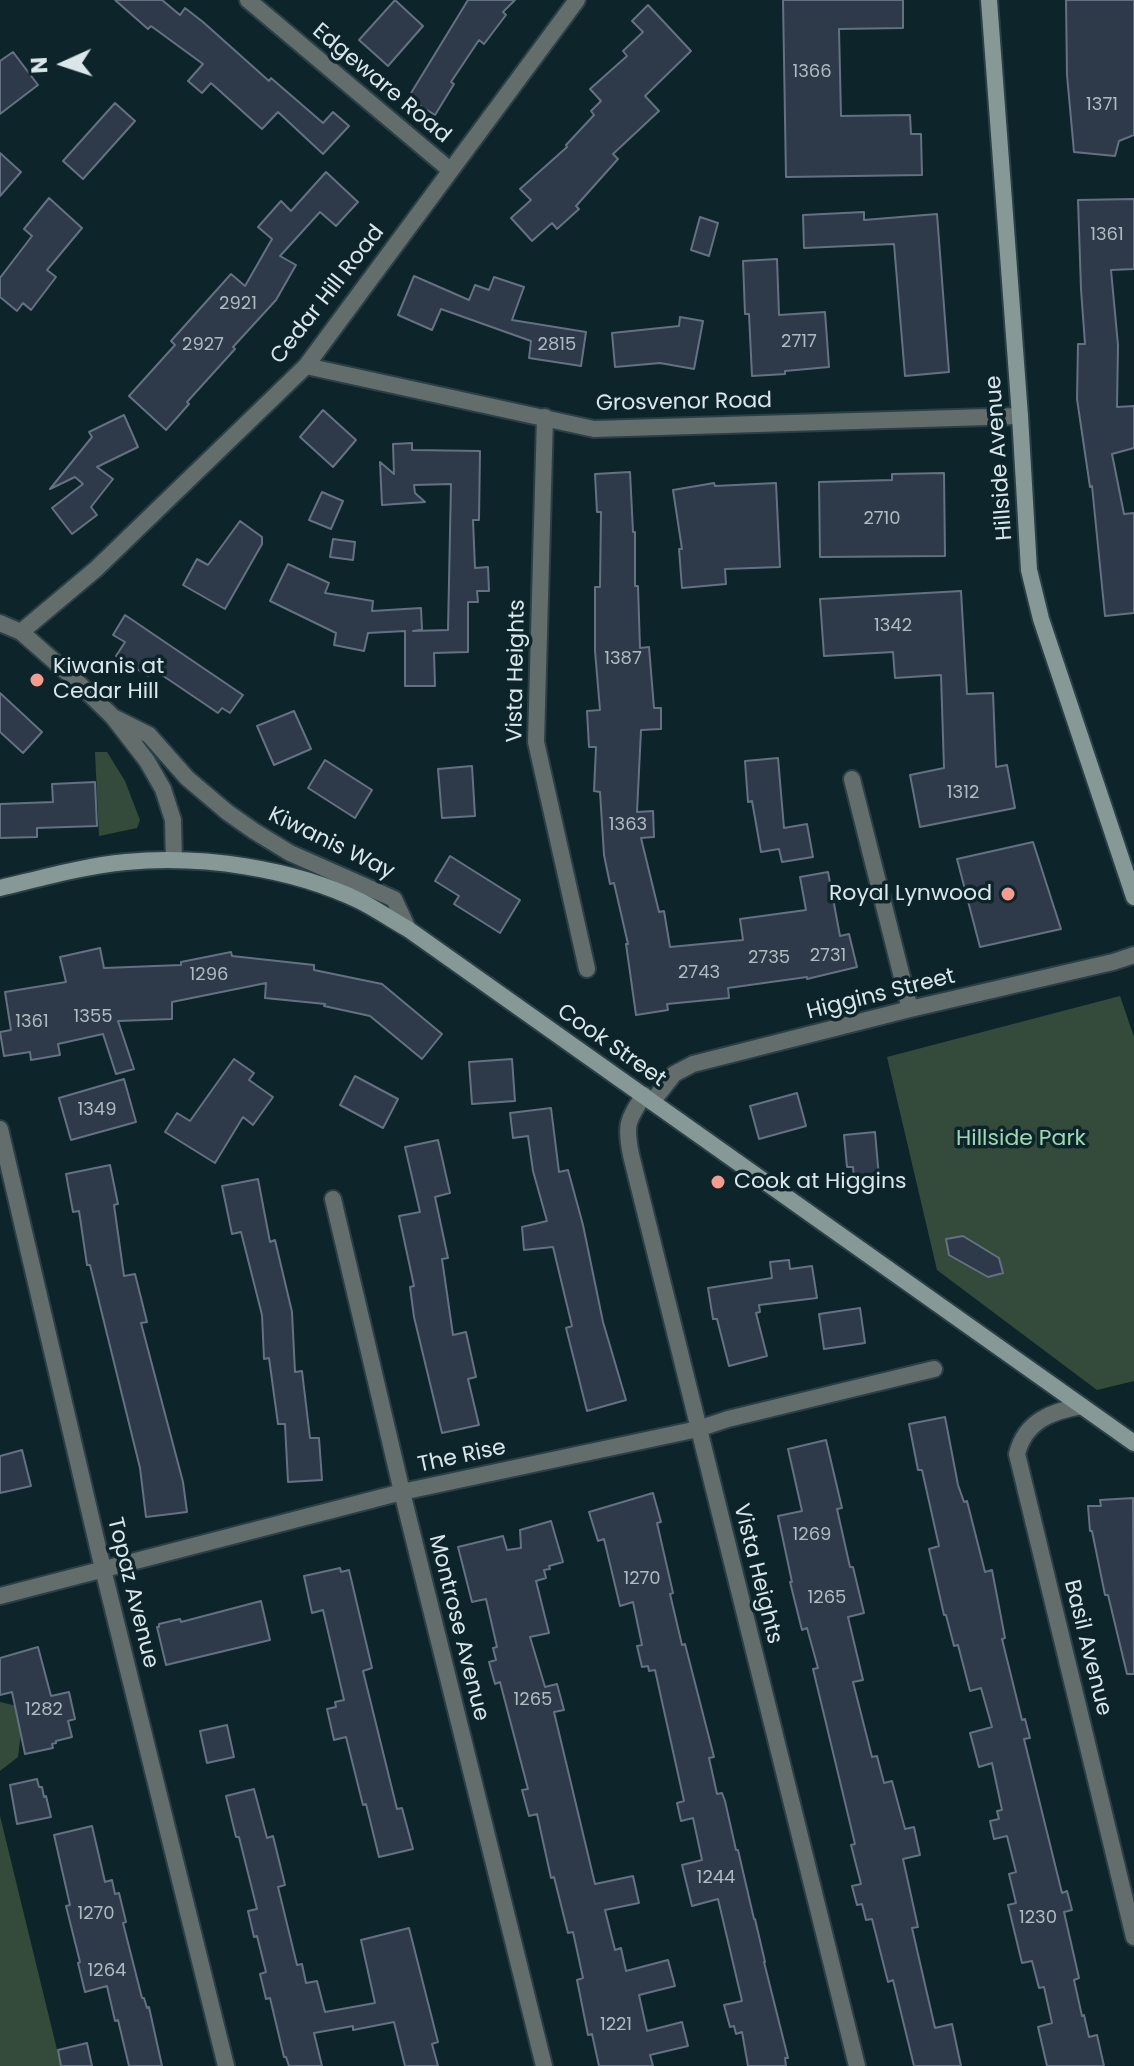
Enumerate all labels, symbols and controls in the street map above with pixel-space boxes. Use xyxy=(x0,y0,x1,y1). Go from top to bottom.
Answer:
street label: Edgeware Road xyxy=(306,18,456,150)
north arrow xyxy=(24,24,104,104)
text: N xyxy=(24,56,55,74)
house number: 1366 xyxy=(792,61,832,83)
house number: 1371 xyxy=(1086,94,1118,116)
street label: Cedar Hill Road xyxy=(266,220,390,370)
house number: 1361 xyxy=(1090,224,1124,246)
house number: 2921 xyxy=(219,293,257,315)
house number: 2717 xyxy=(781,331,817,353)
house number: 2927 xyxy=(182,334,224,356)
house number: 2815 xyxy=(538,334,576,356)
street label: Hillside Avenue xyxy=(981,375,1019,541)
street label: Grosvenor Road xyxy=(596,388,772,418)
house number: 2710 xyxy=(863,508,901,530)
street label: Vista Heights xyxy=(503,599,531,743)
house number: 1342 xyxy=(874,615,912,637)
house number: 1387 xyxy=(604,648,642,670)
place label: Kiwanis at Cedar Hill xyxy=(53,654,164,706)
marker: Kiwanis at Cedar Hill xyxy=(28,671,46,689)
house number: 1312 xyxy=(947,782,979,804)
street label: Kiwanis Way xyxy=(264,802,398,886)
house number: 1363 xyxy=(609,814,647,836)
place label: Royal Lynwood xyxy=(829,881,992,907)
marker: Royal Lynwood xyxy=(999,885,1017,903)
house number: 2731 xyxy=(810,945,846,967)
house number: 2735 xyxy=(748,947,790,969)
house number: 2743 xyxy=(678,962,720,984)
house number: 1296 xyxy=(190,964,228,986)
street label: Higgins Street xyxy=(804,964,958,1026)
street label: Cook Street xyxy=(552,999,670,1093)
house number: 1355 xyxy=(74,1006,112,1028)
house number: 1361 xyxy=(15,1011,49,1033)
house number: 1349 xyxy=(77,1099,117,1121)
park label: Hillside Park xyxy=(956,1126,1086,1152)
place label: Cook at Higgins xyxy=(734,1169,906,1195)
marker: Cook at Higgins xyxy=(709,1173,727,1191)
street label: The Rise xyxy=(416,1435,508,1479)
street label: Vista Heights xyxy=(727,1501,787,1647)
street label: Topaz Avenue xyxy=(101,1515,163,1671)
house number: 1269 xyxy=(793,1524,831,1546)
street label: Montrose Avenue xyxy=(422,1532,494,1724)
house number: 1270 xyxy=(623,1568,661,1590)
street label: Basil Avenue xyxy=(1057,1577,1117,1719)
house number: 1265 xyxy=(808,1587,846,1609)
house number: 1265 xyxy=(514,1689,552,1711)
house number: 1282 xyxy=(25,1699,63,1721)
house number: 1244 xyxy=(697,1867,735,1889)
house number: 1270 xyxy=(77,1903,115,1925)
house number: 1230 xyxy=(1019,1907,1057,1929)
house number: 1264 xyxy=(88,1960,126,1982)
house number: 1221 xyxy=(600,2014,632,2036)

